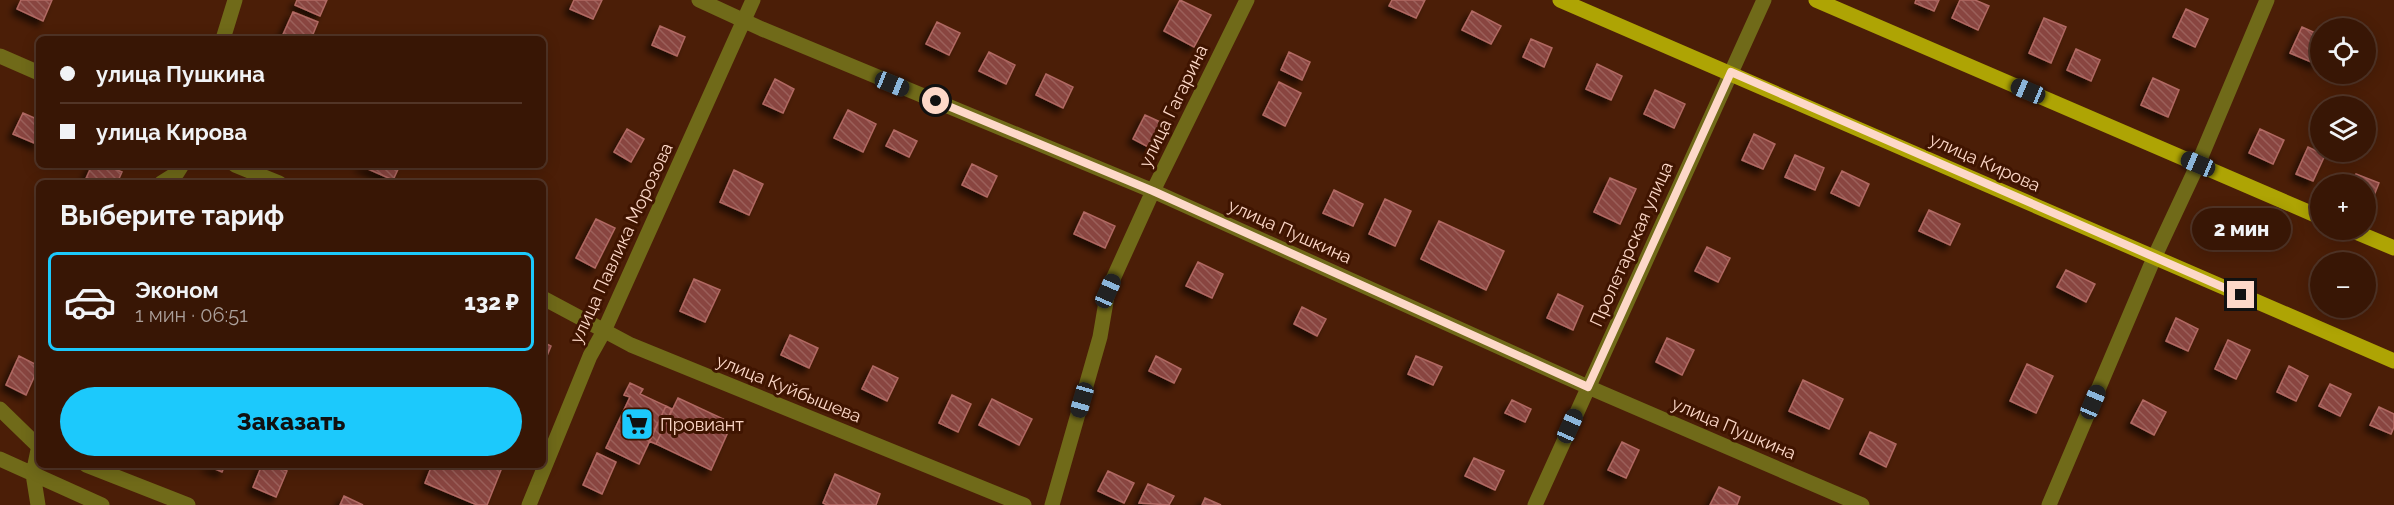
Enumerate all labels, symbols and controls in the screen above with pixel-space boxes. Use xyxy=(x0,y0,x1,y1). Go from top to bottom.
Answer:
map controls xyxy=(2310,18,2376,318)
button: locate xyxy=(2310,18,2376,84)
street label: улица Гагарина xyxy=(1134,41,1212,171)
text: улица Пушкина xyxy=(96,61,265,87)
car xyxy=(872,69,912,99)
car xyxy=(2008,76,2048,106)
route start xyxy=(922,87,949,114)
button: layers xyxy=(2310,96,2376,162)
text: улица Кирова xyxy=(96,119,247,145)
street label: улица Кирова xyxy=(1926,128,2044,196)
street label: улица Павлика Морозова xyxy=(565,139,677,347)
car xyxy=(2178,149,2218,179)
street label: Пролетарская улица xyxy=(1585,158,1677,330)
button: + xyxy=(2310,174,2376,240)
street label: улица Пушкина xyxy=(1225,194,1355,268)
text: Выберите тариф xyxy=(60,200,284,231)
callout: 2 мин xyxy=(2192,208,2290,250)
text: 2 мин xyxy=(2214,217,2269,241)
button: − xyxy=(2310,252,2376,318)
car xyxy=(1092,271,1124,311)
icon: car xyxy=(63,275,117,329)
text: Эконом xyxy=(135,277,219,303)
route end xyxy=(2227,281,2254,308)
text: 132 ₽ xyxy=(464,289,519,315)
text: 1 мин · 06:51 xyxy=(135,303,248,327)
street label: улица Куйбышева xyxy=(714,349,864,427)
car xyxy=(1068,380,1096,420)
car xyxy=(2078,382,2108,422)
button: Заказать xyxy=(60,387,522,456)
street label: улица Пушкина xyxy=(1669,392,1799,464)
supermarket icon: Провиант xyxy=(619,406,655,442)
car xyxy=(1554,406,1586,446)
place label: Провиант xyxy=(660,414,744,435)

